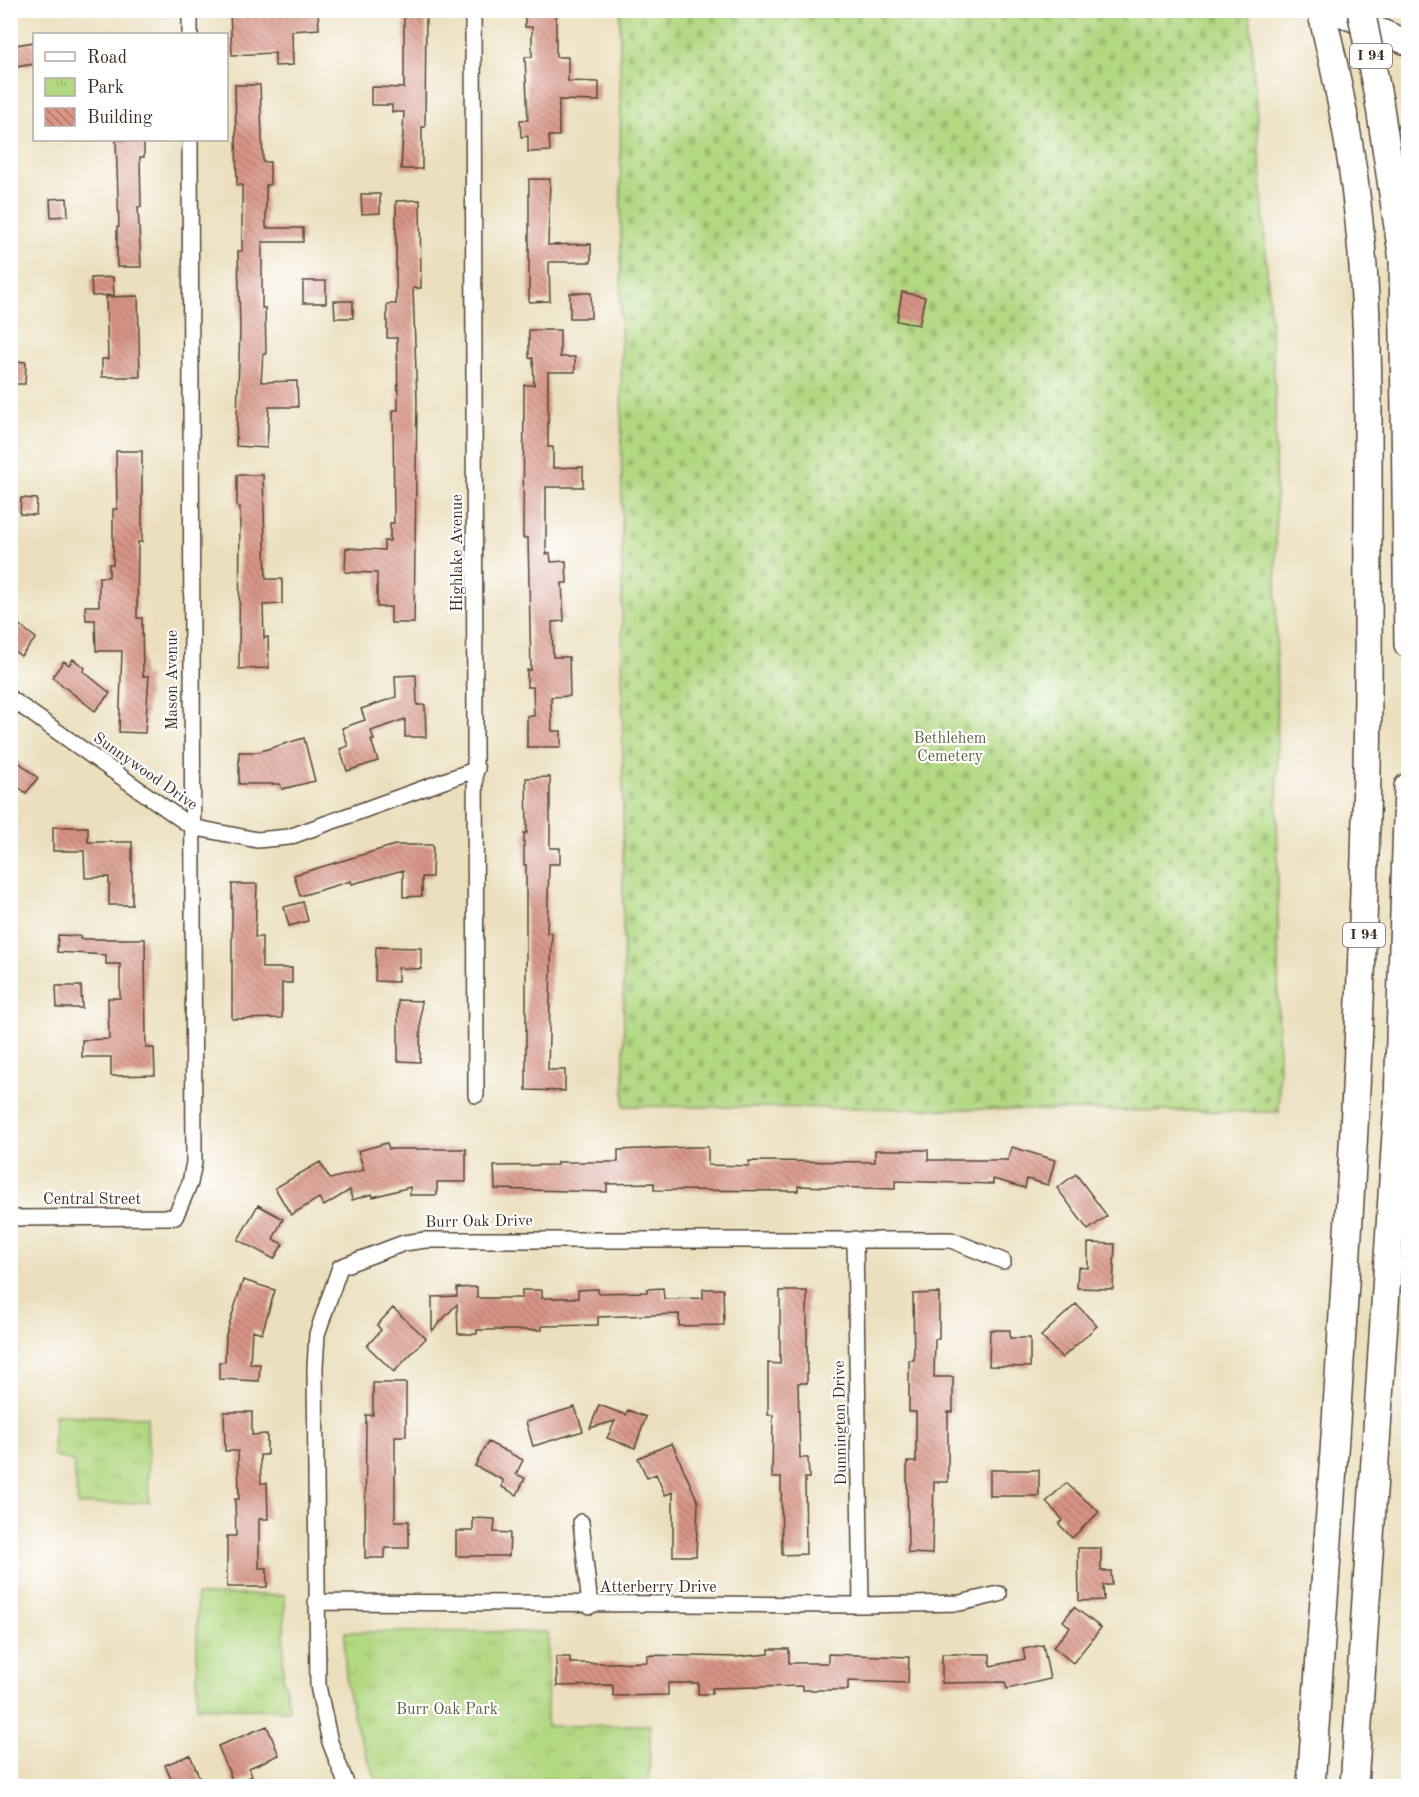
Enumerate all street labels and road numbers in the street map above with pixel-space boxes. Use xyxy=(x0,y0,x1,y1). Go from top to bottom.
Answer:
road number: I 94 xyxy=(1350,44,1392,68)
street label: Highlake Avenue xyxy=(450,494,466,612)
street label: Mason Avenue xyxy=(165,630,181,730)
street label: Sunnywood Drive xyxy=(90,730,200,814)
road number: I 94 xyxy=(1343,923,1385,947)
street label: Central Street xyxy=(43,1192,141,1208)
street label: Burr Oak Drive xyxy=(425,1213,533,1231)
street label: Dunnington Drive xyxy=(832,1360,850,1486)
street label: Atterberry Drive xyxy=(599,1580,717,1596)

